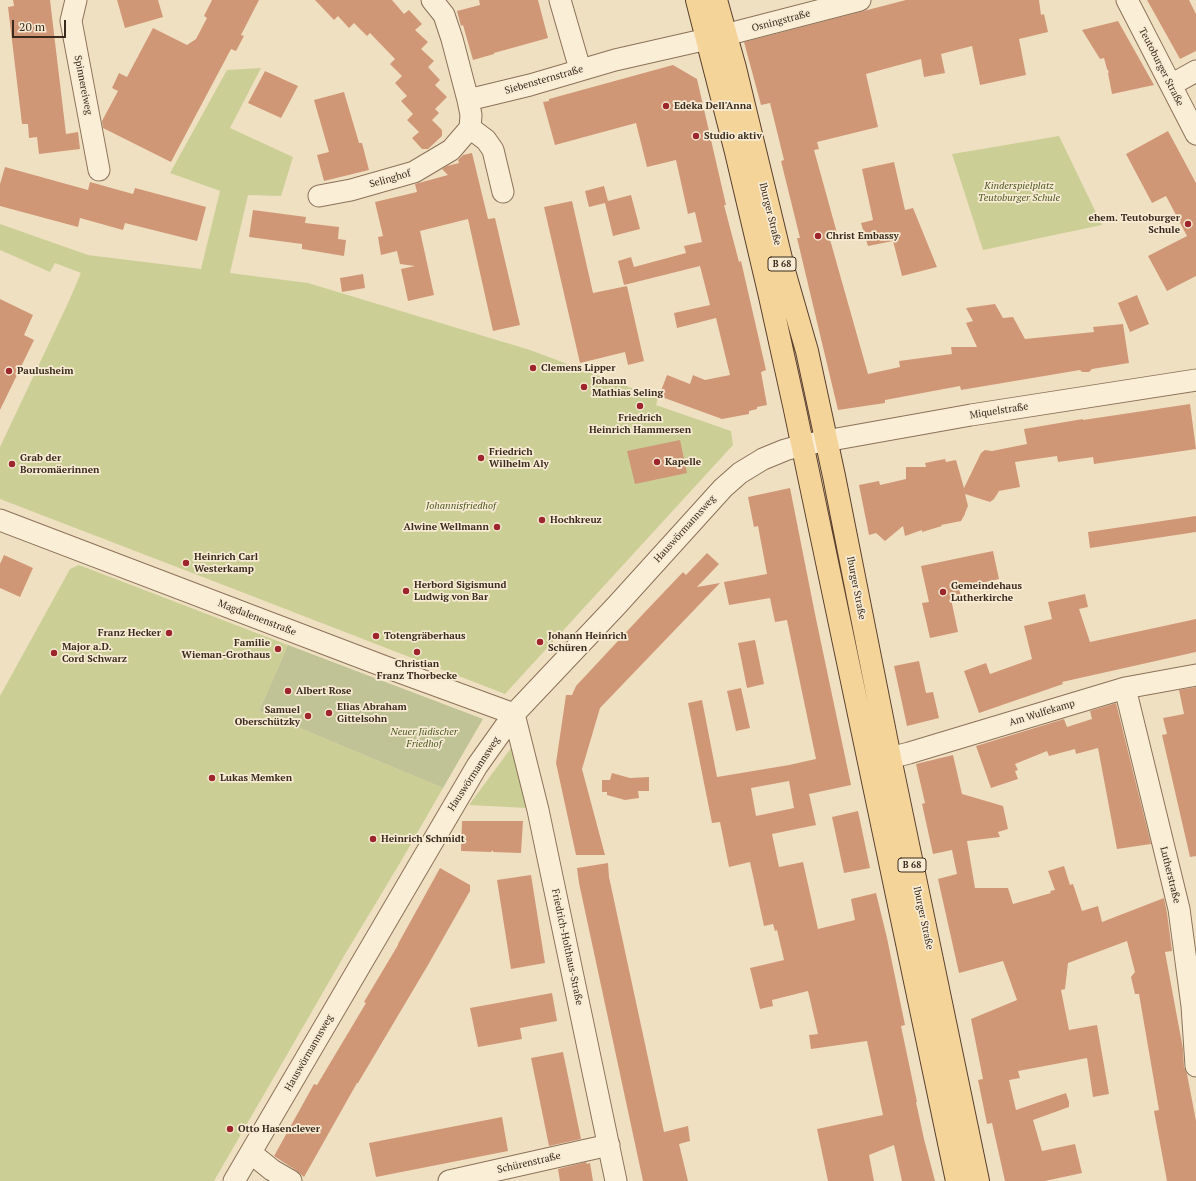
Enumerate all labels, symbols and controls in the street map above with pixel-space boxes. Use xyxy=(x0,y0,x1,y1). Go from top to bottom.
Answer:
street label: Osningstraße xyxy=(750,7,812,35)
scale bar xyxy=(14,12,68,38)
text: 20 m xyxy=(19,19,45,34)
street label: Teutoburger Straße xyxy=(1136,26,1186,108)
street label: Spinnereiweg xyxy=(71,54,95,116)
street label: Siebensternstraße xyxy=(503,63,585,97)
place label: Edeka Dell'Anna xyxy=(674,100,752,112)
marker: Edeka Dell'Anna xyxy=(661,101,671,111)
place label: Studio aktiv xyxy=(704,130,762,142)
marker: Studio aktiv xyxy=(691,131,701,141)
street label: Selinghof xyxy=(368,167,412,191)
park label: Kinderspielplatz Teutoburger Schule xyxy=(978,180,1060,204)
street label: Iburger Straße xyxy=(756,181,784,247)
place label: ehem. Teutoburger Schule xyxy=(1089,212,1180,236)
marker: ehem. Teutoburger Schule xyxy=(1183,219,1193,229)
place label: Christ Embassy xyxy=(826,230,899,242)
marker: Christ Embassy xyxy=(813,231,823,241)
road number: B 68 xyxy=(768,257,796,271)
place label: Clemens Lipper xyxy=(541,362,615,374)
marker: Clemens Lipper xyxy=(528,363,538,373)
place label: Paulusheim xyxy=(17,365,74,377)
marker: Paulusheim xyxy=(4,366,14,376)
place label: Johann Mathias Seling xyxy=(592,375,663,398)
marker: Johann Mathias Seling xyxy=(579,382,589,392)
street label: Miquelstraße xyxy=(969,400,1029,422)
marker: Friedrich Heinrich Hammersen xyxy=(635,401,645,411)
place label: Friedrich Heinrich Hammersen xyxy=(589,412,691,436)
place label: Friedrich Wilhelm Aly xyxy=(489,446,549,470)
place label: Grab der Borromäerinnen xyxy=(20,452,99,476)
marker: Friedrich Wilhelm Aly xyxy=(476,453,486,463)
place label: Kapelle xyxy=(665,456,701,468)
marker: Kapelle xyxy=(652,457,662,467)
marker: Grab der Borromäerinnen xyxy=(7,459,17,469)
street label: Hauswörmannsweg xyxy=(652,493,718,565)
park label: Johannisfriedhof xyxy=(426,500,496,512)
place label: Hochkreuz xyxy=(550,514,602,526)
marker: Hochkreuz xyxy=(537,515,547,525)
place label: Alwine Wellmann xyxy=(403,521,489,533)
marker: Alwine Wellmann xyxy=(492,522,502,532)
place label: Heinrich Carl Westerkamp xyxy=(194,551,258,574)
street label: Iburger Straße xyxy=(844,555,868,621)
marker: Heinrich Carl Westerkamp xyxy=(181,558,191,568)
place label: Herbord Sigismund Ludwig von Bar xyxy=(414,579,506,602)
place label: Gemeindehaus Lutherkirche xyxy=(951,580,1022,604)
marker: Herbord Sigismund Ludwig von Bar xyxy=(401,586,411,596)
marker: Gemeindehaus Lutherkirche xyxy=(938,587,948,597)
street label: Magdalenenstraße xyxy=(216,598,298,638)
place label: Franz Hecker xyxy=(98,627,161,639)
marker: Franz Hecker xyxy=(164,628,174,638)
place label: Totengräberhaus xyxy=(384,630,466,642)
place label: Johann Heinrich Schüren xyxy=(548,630,627,654)
marker: Totengräberhaus xyxy=(371,631,381,641)
place label: Familie Wieman-Grothaus xyxy=(182,637,270,660)
marker: Johann Heinrich Schüren xyxy=(535,637,545,647)
place label: Major a.D. Cord Schwarz xyxy=(62,641,127,664)
marker: Familie Wieman-Grothaus xyxy=(273,644,283,654)
marker: Christian Franz Thorbecke xyxy=(412,647,422,657)
marker: Major a.D. Cord Schwarz xyxy=(49,648,59,658)
place label: Christian Franz Thorbecke xyxy=(377,658,457,682)
place label: Albert Rose xyxy=(296,685,351,697)
marker: Albert Rose xyxy=(283,686,293,696)
street label: Am Wulfekamp xyxy=(1008,697,1076,729)
place label: Elias Abraham Gittelsohn xyxy=(337,701,407,724)
place label: Samuel Oberschützky xyxy=(235,704,300,728)
marker: Elias Abraham Gittelsohn xyxy=(324,708,334,718)
marker: Samuel Oberschützky xyxy=(303,711,313,721)
park label: Neuer Jüdischer Friedhof xyxy=(390,726,458,750)
street label: Hauswörmannsweg xyxy=(445,735,503,813)
place label: Lukas Memken xyxy=(220,772,292,784)
marker: Lukas Memken xyxy=(207,773,217,783)
place label: Heinrich Schmidt xyxy=(381,833,465,845)
marker: Heinrich Schmidt xyxy=(368,834,378,844)
street label: Lutherstraße xyxy=(1157,845,1183,905)
road number: B 68 xyxy=(898,858,926,872)
street label: Iburger Straße xyxy=(910,885,936,951)
street label: Friedrich-Holthaus-Straße xyxy=(549,888,585,1006)
street label: Hauswörmannsweg xyxy=(282,1013,336,1093)
place label: Otto Hasenclever xyxy=(238,1123,320,1135)
marker: Otto Hasenclever xyxy=(225,1124,235,1134)
street label: Schürenstraße xyxy=(496,1150,562,1176)

